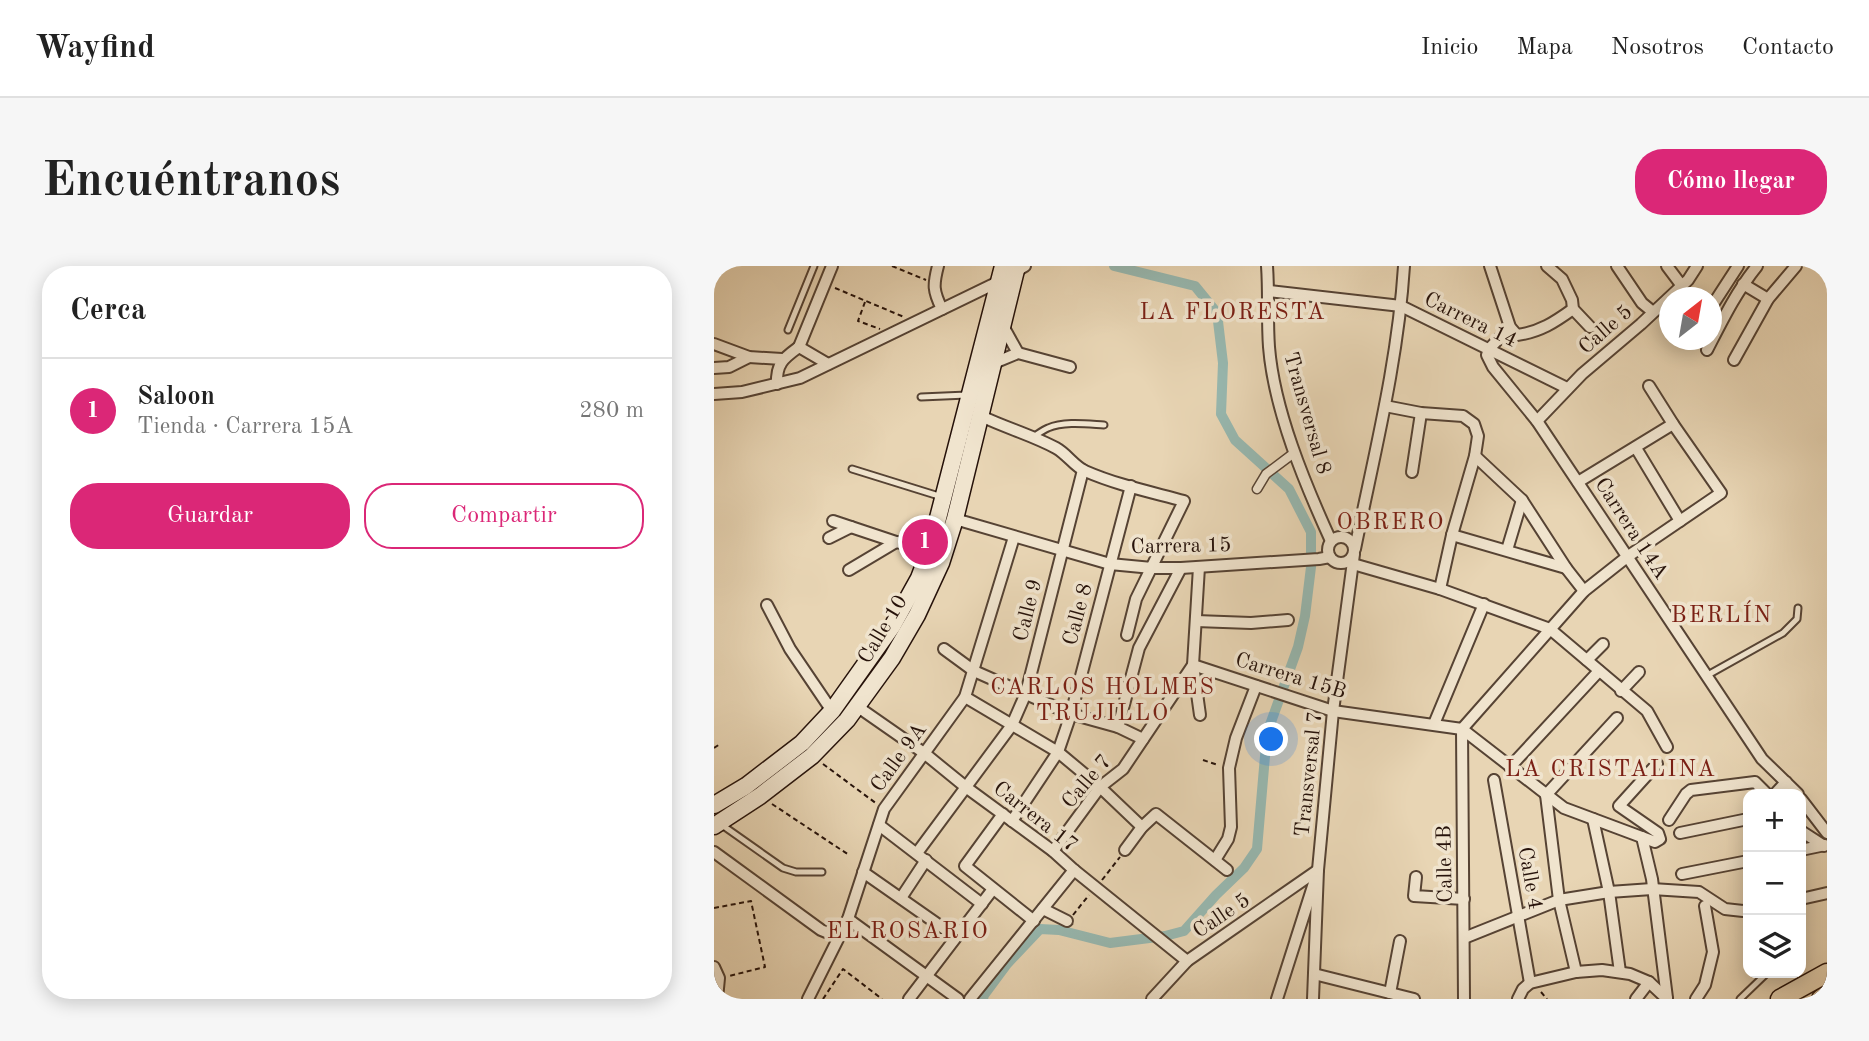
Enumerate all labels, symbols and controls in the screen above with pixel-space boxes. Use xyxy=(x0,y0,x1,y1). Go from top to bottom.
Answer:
text: Wayfind xyxy=(35,32,155,65)
text: Inicio xyxy=(1421,36,1479,60)
text: Mapa xyxy=(1517,36,1573,60)
text: Nosotros xyxy=(1611,36,1704,60)
text: Contacto xyxy=(1742,36,1834,60)
button: Cómo llegar xyxy=(1635,149,1827,215)
text: Encuéntranos xyxy=(42,158,340,207)
north arrow xyxy=(1659,287,1722,350)
street label: Carrera 14 xyxy=(1421,289,1520,352)
text: Cerca xyxy=(70,296,146,326)
district label: LA FLORESTA xyxy=(1139,301,1327,324)
street label: Calle 5 xyxy=(1575,301,1637,359)
street label: Transversal 8 xyxy=(1279,350,1334,477)
text: Saloon xyxy=(137,384,215,410)
text: 1 xyxy=(86,399,100,422)
text: 280 m xyxy=(579,399,644,422)
text: Tienda · Carrera 15A xyxy=(137,415,353,438)
street label: Carrera 14A xyxy=(1590,474,1671,583)
button: Guardar xyxy=(70,483,350,549)
button: Compartir xyxy=(364,483,644,549)
district label: OBRERO xyxy=(1337,511,1445,534)
pin: 1 xyxy=(902,516,948,568)
street label: Carrera 15 xyxy=(1131,535,1231,558)
street label: Calle 9 xyxy=(1011,577,1046,644)
street label: Calle 8 xyxy=(1060,581,1097,648)
street label: Calle 10 xyxy=(855,592,912,668)
district label: BERLÍN xyxy=(1671,600,1773,627)
street label: Carrera 15B xyxy=(1232,650,1349,703)
district label: CARLOS HOLMES TRUJILLO xyxy=(990,676,1216,725)
street label: Transversal 7 xyxy=(1292,710,1327,838)
street label: Calle 9A xyxy=(867,720,931,796)
your location xyxy=(1254,722,1288,756)
street label: Calle 7 xyxy=(1058,751,1116,813)
district label: LA CRISTALINA xyxy=(1505,758,1717,781)
street label: Carrera 17 xyxy=(989,778,1081,856)
map controls xyxy=(1743,789,1806,978)
button: + xyxy=(1743,789,1806,852)
street label: Calle 4B xyxy=(1434,825,1457,903)
street label: Calle 4 xyxy=(1514,845,1545,911)
button: − xyxy=(1743,852,1806,915)
street label: Calle 5 xyxy=(1190,890,1254,943)
button: layers xyxy=(1743,915,1806,978)
district label: EL ROSARIO xyxy=(826,920,990,943)

